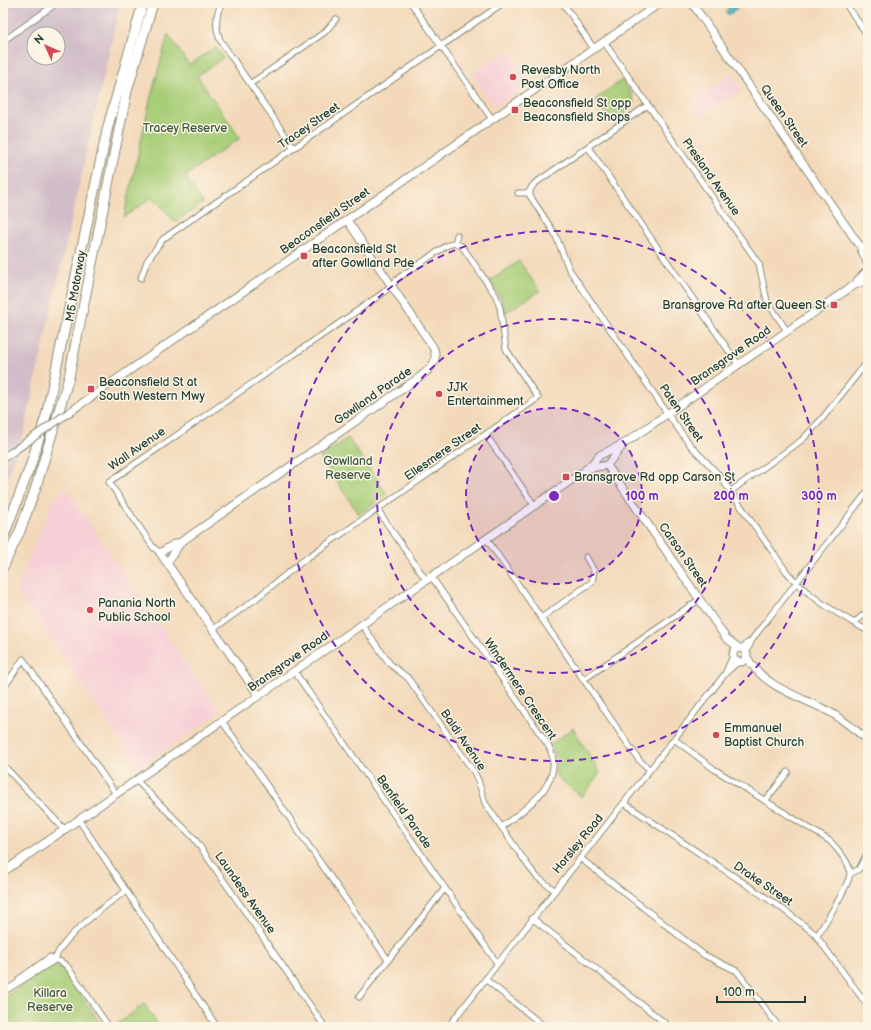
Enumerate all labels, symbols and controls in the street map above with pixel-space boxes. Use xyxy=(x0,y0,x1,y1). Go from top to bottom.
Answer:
north arrow xyxy=(26,26,66,66)
text: N xyxy=(32,32,47,47)
place label: Revesby North Post Office xyxy=(521,63,601,92)
marker: Revesby North Post Office xyxy=(508,72,518,82)
street label: Queen Street xyxy=(757,82,811,150)
place label: Beaconsfield St opp Beaconsfield Shops xyxy=(523,96,631,125)
street label: Tracey Street xyxy=(275,99,343,153)
marker: Beaconsfield St opp Beaconsfield Shops xyxy=(510,105,520,115)
park label: Tracey Reserve xyxy=(143,121,227,136)
street label: Presland Avenue xyxy=(679,135,743,219)
street label: Beaconsfield Street xyxy=(277,184,373,258)
place label: Beaconsfield St after Gowlland Pde xyxy=(312,242,414,271)
street label: M5 Motorway xyxy=(62,249,90,323)
marker: Beaconsfield St after Gowlland Pde xyxy=(299,251,309,261)
place label: Bransgrove Rd after Queen St xyxy=(662,298,826,313)
marker: Bransgrove Rd after Queen St xyxy=(829,300,839,310)
street label: Bransgrove Road xyxy=(688,323,774,389)
street label: Gowlland Parade xyxy=(331,364,415,428)
place label: Beaconsfield St at South Western Mwy xyxy=(99,375,206,404)
place label: JJK Entertainment xyxy=(447,380,524,409)
street label: Paten Street xyxy=(656,381,707,445)
marker: Beaconsfield St at South Western Mwy xyxy=(86,384,96,394)
marker: JJK Entertainment xyxy=(434,389,444,399)
street label: Ellesmere Street xyxy=(402,420,485,484)
street label: Wall Avenue xyxy=(106,424,168,474)
park label: Gowlland Reserve xyxy=(323,454,373,483)
place label: Bransgrove Rd opp Carson St xyxy=(574,470,736,485)
marker: Bransgrove Rd opp Carson St xyxy=(561,472,571,482)
centre of rings xyxy=(547,489,561,503)
text: 100 m xyxy=(625,489,659,504)
text: 200 m xyxy=(713,489,749,504)
text: 300 m xyxy=(801,489,837,504)
street label: Carson Street xyxy=(655,520,711,590)
place label: Panania North Public School xyxy=(98,596,176,625)
marker: Panania North Public School xyxy=(85,605,95,615)
street label: Bransgrove Road xyxy=(245,629,331,695)
street label: Windermere Crescent xyxy=(480,635,560,743)
street label: Baldi Avenue xyxy=(437,706,489,774)
place label: Emmanuel Baptist Church xyxy=(724,721,804,750)
marker: Emmanuel Baptist Church xyxy=(711,730,721,740)
street label: Benfield Parade xyxy=(373,772,435,852)
street label: Horsley Road xyxy=(549,811,607,877)
street label: Laundess Avenue xyxy=(211,849,279,937)
street label: Drake Street xyxy=(730,859,796,910)
scale bar xyxy=(717,978,805,1004)
text: 100 m xyxy=(723,985,755,1000)
park label: Killara Reserve xyxy=(27,986,73,1015)

